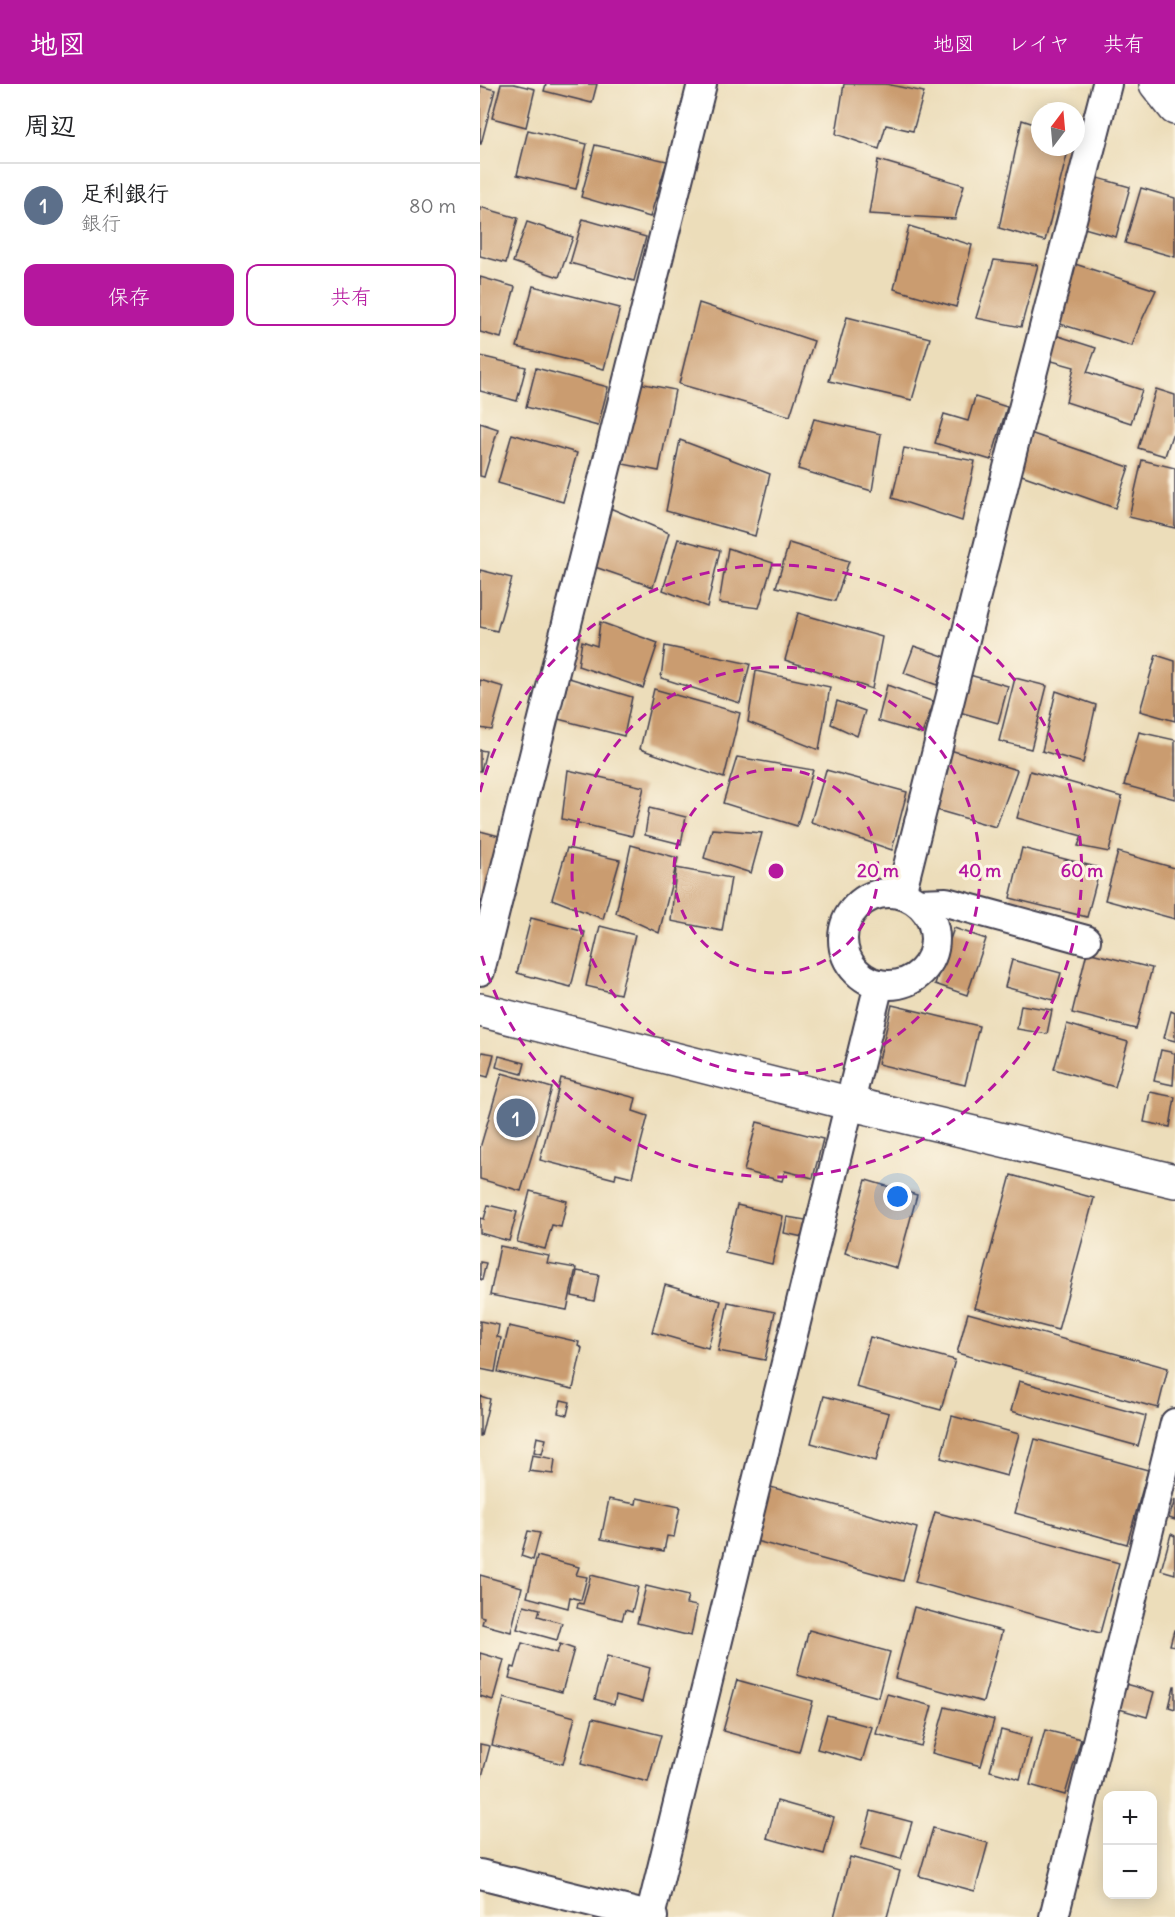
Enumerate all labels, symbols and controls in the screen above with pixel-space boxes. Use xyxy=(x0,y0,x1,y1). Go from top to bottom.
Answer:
text: 地図 xyxy=(30,26,86,62)
text: 地図 xyxy=(933,30,975,57)
text: レイヤ xyxy=(1008,30,1070,57)
text: 共有 xyxy=(1103,30,1145,57)
north arrow xyxy=(1031,102,1085,156)
text: 周辺 xyxy=(24,109,76,142)
text: 足利銀行 xyxy=(81,179,169,207)
text: 1 xyxy=(40,193,47,218)
text: 80 m xyxy=(409,193,456,218)
text: 銀行 xyxy=(81,210,121,235)
button: 保存 xyxy=(24,264,234,326)
button: 共有 xyxy=(246,264,456,326)
text: 20 m xyxy=(857,859,899,882)
text: 40 m xyxy=(959,859,1001,882)
text: 60 m xyxy=(1061,859,1103,882)
centre of rings xyxy=(766,861,786,881)
pin: 1 xyxy=(496,1096,536,1140)
your location xyxy=(883,1182,912,1211)
map controls xyxy=(1103,1791,1157,1899)
button: + xyxy=(1103,1791,1157,1845)
button: − xyxy=(1103,1845,1157,1899)

